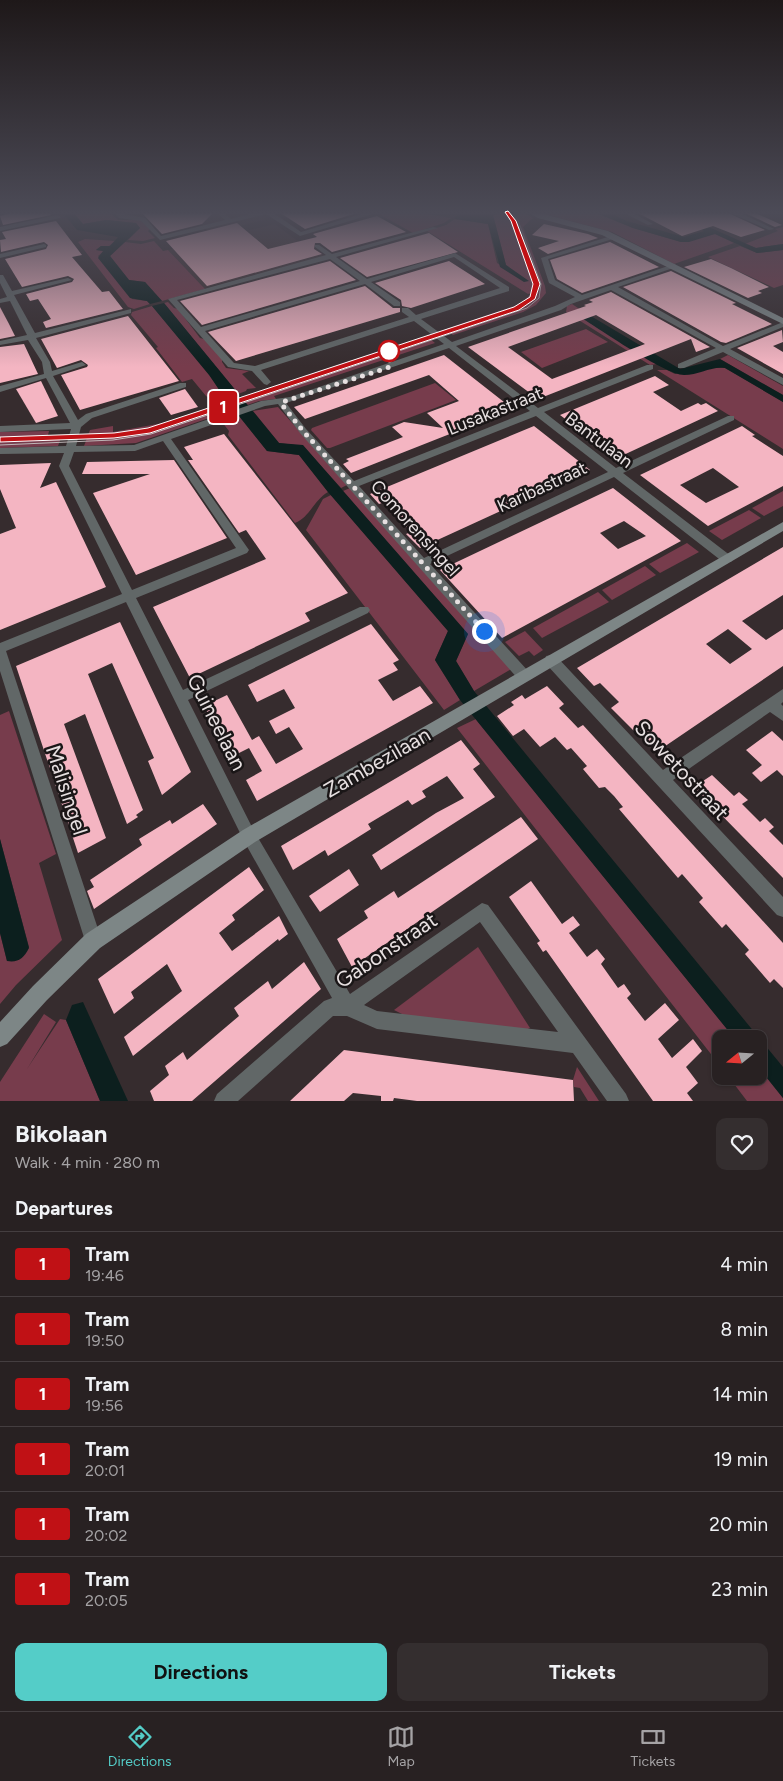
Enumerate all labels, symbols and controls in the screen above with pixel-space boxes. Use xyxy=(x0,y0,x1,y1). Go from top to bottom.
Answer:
unlabelled marker xyxy=(378,340,400,362)
street label: Lusakastraat xyxy=(444,382,546,440)
line badge: 1 xyxy=(207,391,239,423)
text: 1 xyxy=(219,396,227,418)
street label: Bantulaan xyxy=(561,407,637,473)
street label: Karibastraat xyxy=(494,457,591,517)
street label: Comorensingel xyxy=(366,475,464,581)
your location xyxy=(472,619,497,644)
street label: Guineelaan xyxy=(182,670,252,774)
street label: Sowetostraat xyxy=(630,715,734,825)
street label: Zambezilaan xyxy=(319,721,435,803)
street label: Malisingel xyxy=(41,742,93,838)
street label: Gabonstraat xyxy=(330,907,442,993)
north arrow xyxy=(712,1030,768,1085)
map controls xyxy=(712,1030,767,1085)
button: heart xyxy=(716,1118,768,1170)
text: Bikolaan xyxy=(15,1119,107,1148)
text: Walk · 4 min · 280 m xyxy=(15,1153,160,1172)
text: Departures xyxy=(15,1197,113,1220)
text: Tram xyxy=(85,1243,129,1266)
text: 1 xyxy=(39,1253,46,1275)
text: 4 min xyxy=(720,1253,768,1276)
text: 19:46 xyxy=(85,1266,124,1285)
text: Tram xyxy=(85,1308,129,1331)
text: 1 xyxy=(39,1318,46,1340)
text: 8 min xyxy=(720,1318,768,1341)
text: 19:50 xyxy=(85,1331,124,1350)
text: Tram xyxy=(85,1373,129,1396)
text: 1 xyxy=(39,1383,46,1405)
text: 14 min xyxy=(712,1383,768,1406)
text: 19:56 xyxy=(85,1396,123,1415)
text: Tram xyxy=(85,1438,129,1461)
text: 1 xyxy=(39,1448,46,1470)
text: 19 min xyxy=(714,1448,768,1471)
text: 20:01 xyxy=(85,1461,125,1480)
text: Tram xyxy=(85,1503,129,1526)
text: 1 xyxy=(39,1513,46,1535)
text: 20 min xyxy=(709,1513,768,1536)
text: 20:02 xyxy=(85,1526,127,1545)
text: Tram xyxy=(85,1568,129,1591)
text: 1 xyxy=(39,1578,46,1600)
text: 23 min xyxy=(711,1578,768,1601)
text: 20:05 xyxy=(85,1591,128,1610)
button: Directions xyxy=(15,1643,387,1701)
button: Tickets xyxy=(397,1643,768,1701)
tab: Directions xyxy=(108,1723,172,1770)
tab: Map xyxy=(387,1723,415,1770)
tab: Tickets xyxy=(631,1723,675,1770)

